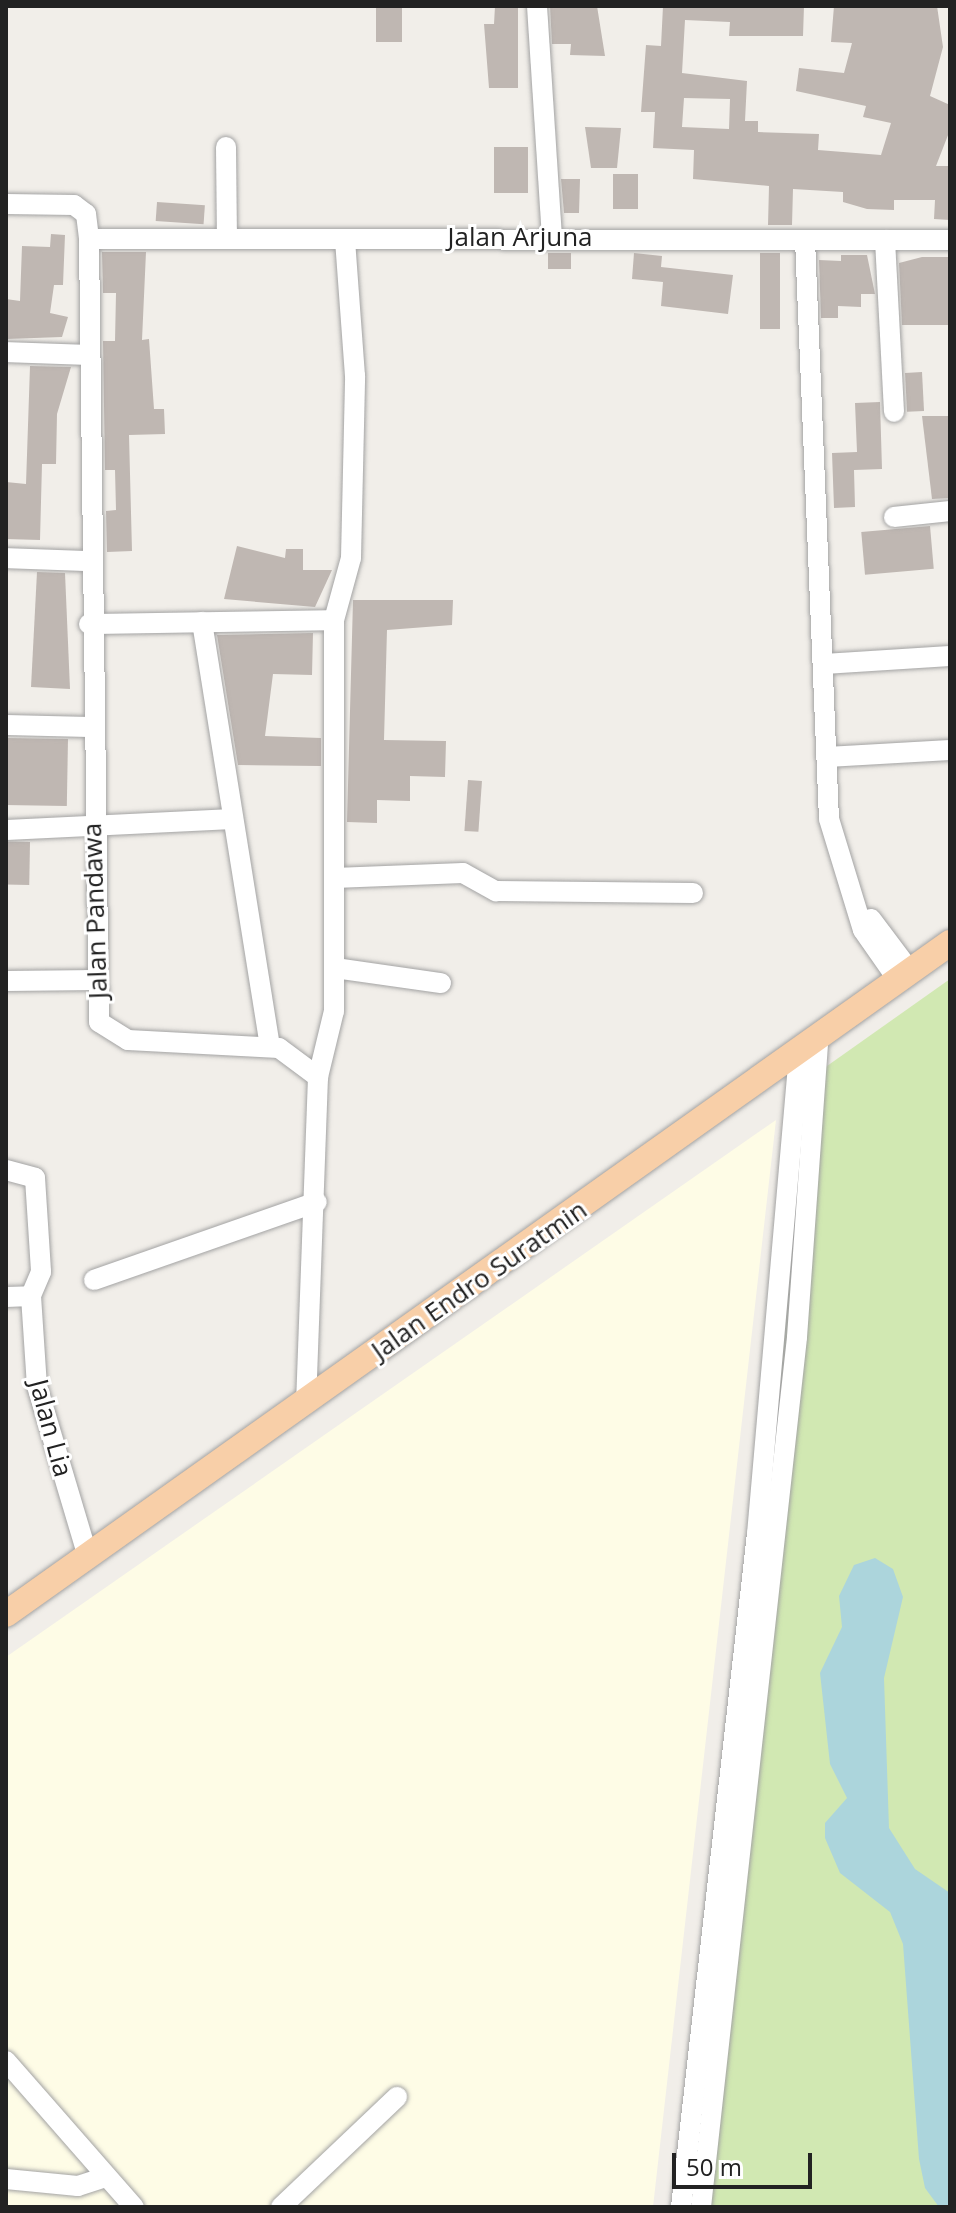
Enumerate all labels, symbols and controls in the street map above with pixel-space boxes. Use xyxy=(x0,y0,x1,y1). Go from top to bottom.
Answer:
street label: Jalan Arjuna xyxy=(447,221,593,253)
street label: Jalan Pandawa xyxy=(76,822,114,1000)
street label: Jalan Endro Suratmin xyxy=(365,1194,593,1366)
street label: Jalan Lia xyxy=(23,1376,79,1480)
scale bar xyxy=(676,2137,816,2187)
text: 50 m xyxy=(686,2150,742,2183)

